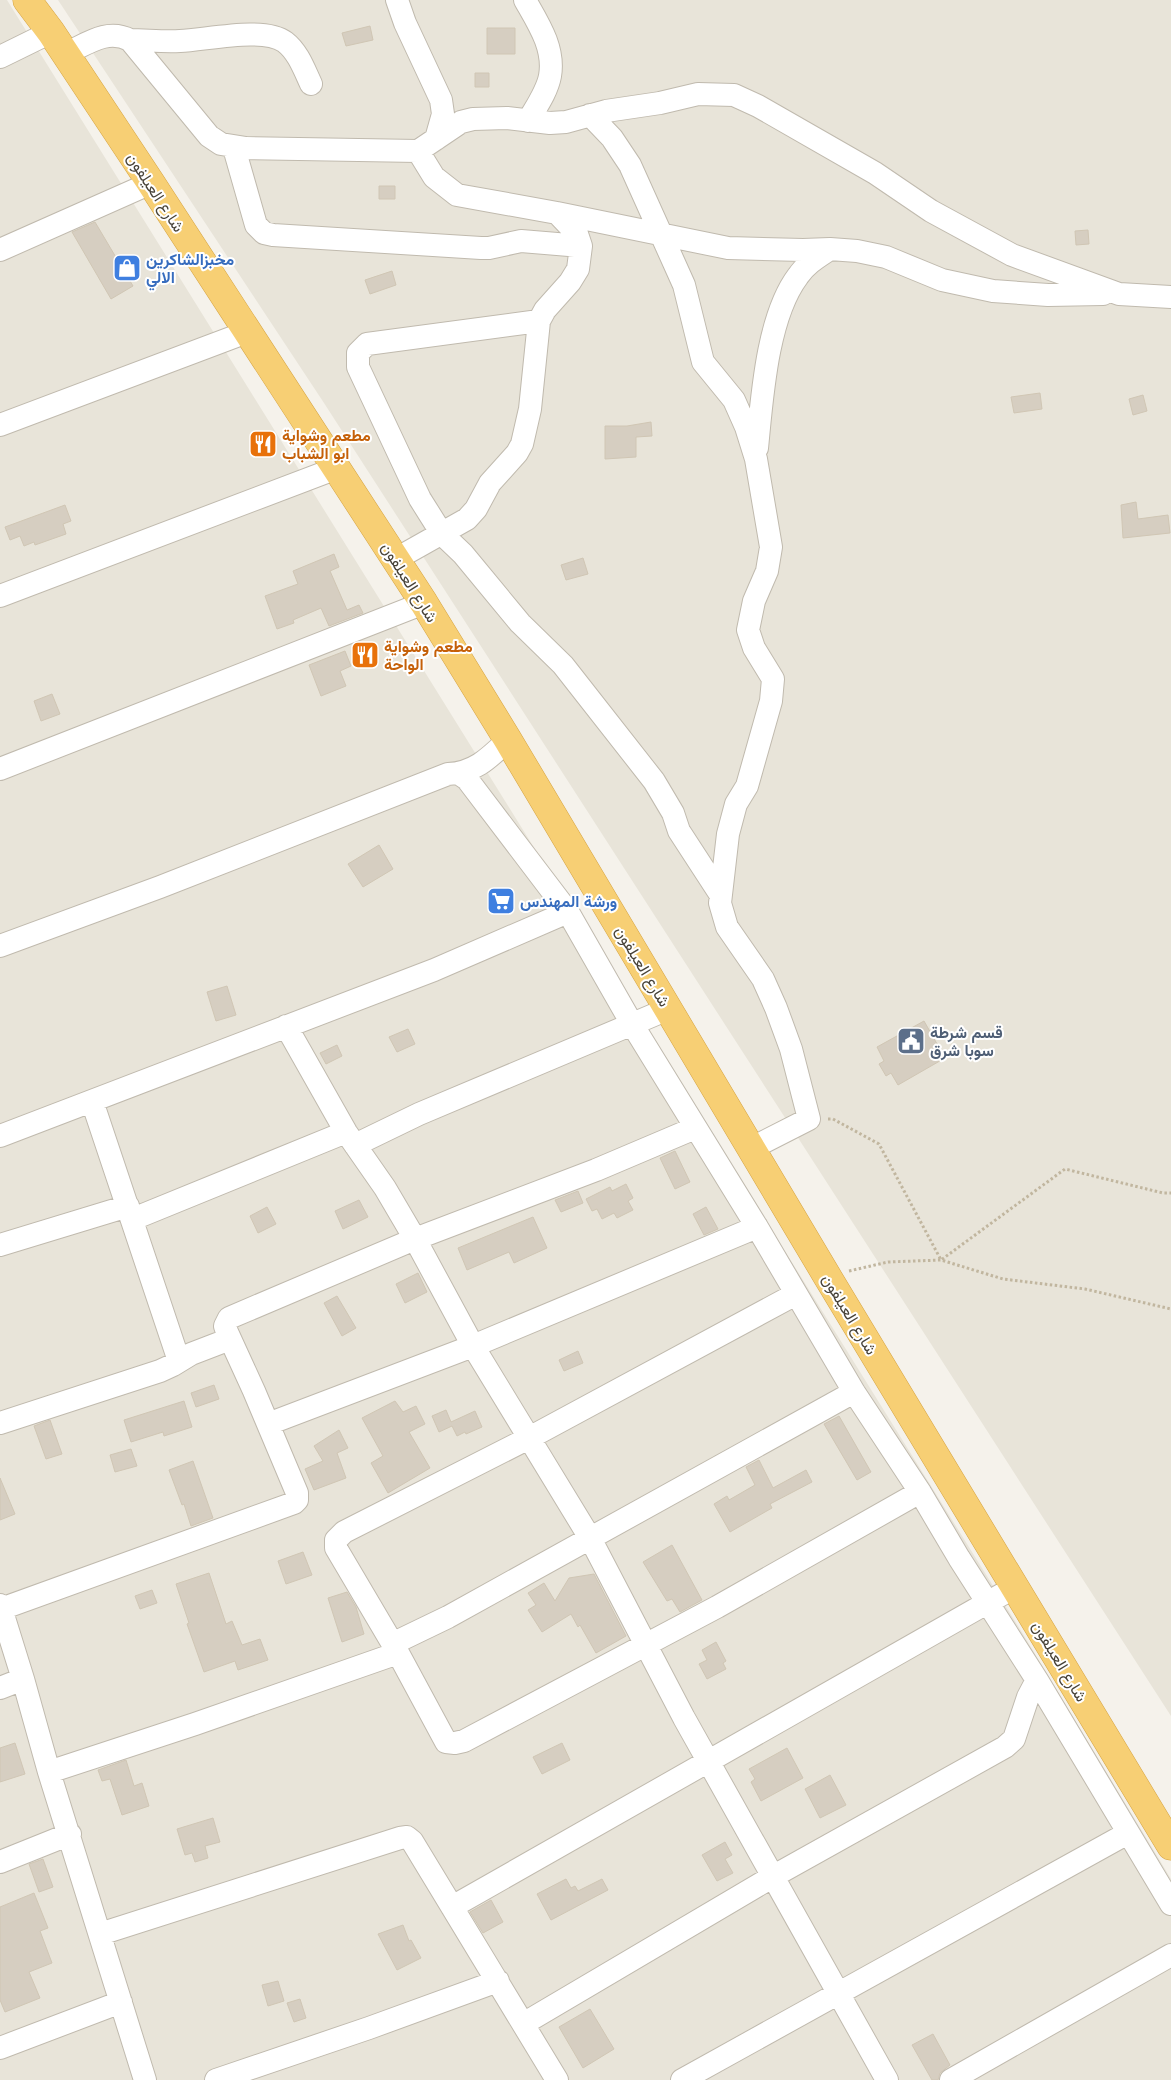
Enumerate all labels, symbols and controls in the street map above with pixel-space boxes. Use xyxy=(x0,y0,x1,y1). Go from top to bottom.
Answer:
street label: شارع العيلفون xyxy=(121,148,189,237)
place label: مخبزالشاكرين الالي xyxy=(146,249,235,291)
shop icon: مخبزالشاكرين الالي xyxy=(112,253,142,283)
place label: مطعم وشواية ابو الشباب xyxy=(282,425,371,464)
restaurant icon: مطعم وشواية ابو الشباب xyxy=(248,429,278,459)
street label: شارع العيلفون xyxy=(376,538,443,627)
place label: مطعم وشواية الواحة xyxy=(384,636,473,675)
restaurant icon: مطعم وشواية الواحة xyxy=(350,640,380,670)
supermarket icon: ورشة المهندس xyxy=(486,886,516,916)
place label: ورشة المهندس xyxy=(520,891,617,912)
street label: شارع العيلفون xyxy=(609,922,675,1011)
place label: قسم شرطة سوبا شرق xyxy=(930,1022,1003,1061)
public building icon: قسم شرطة سوبا شرق xyxy=(896,1026,926,1056)
street label: شارع العيلفون xyxy=(816,1270,882,1359)
street label: شارع العيلفون xyxy=(1026,1617,1092,1706)

